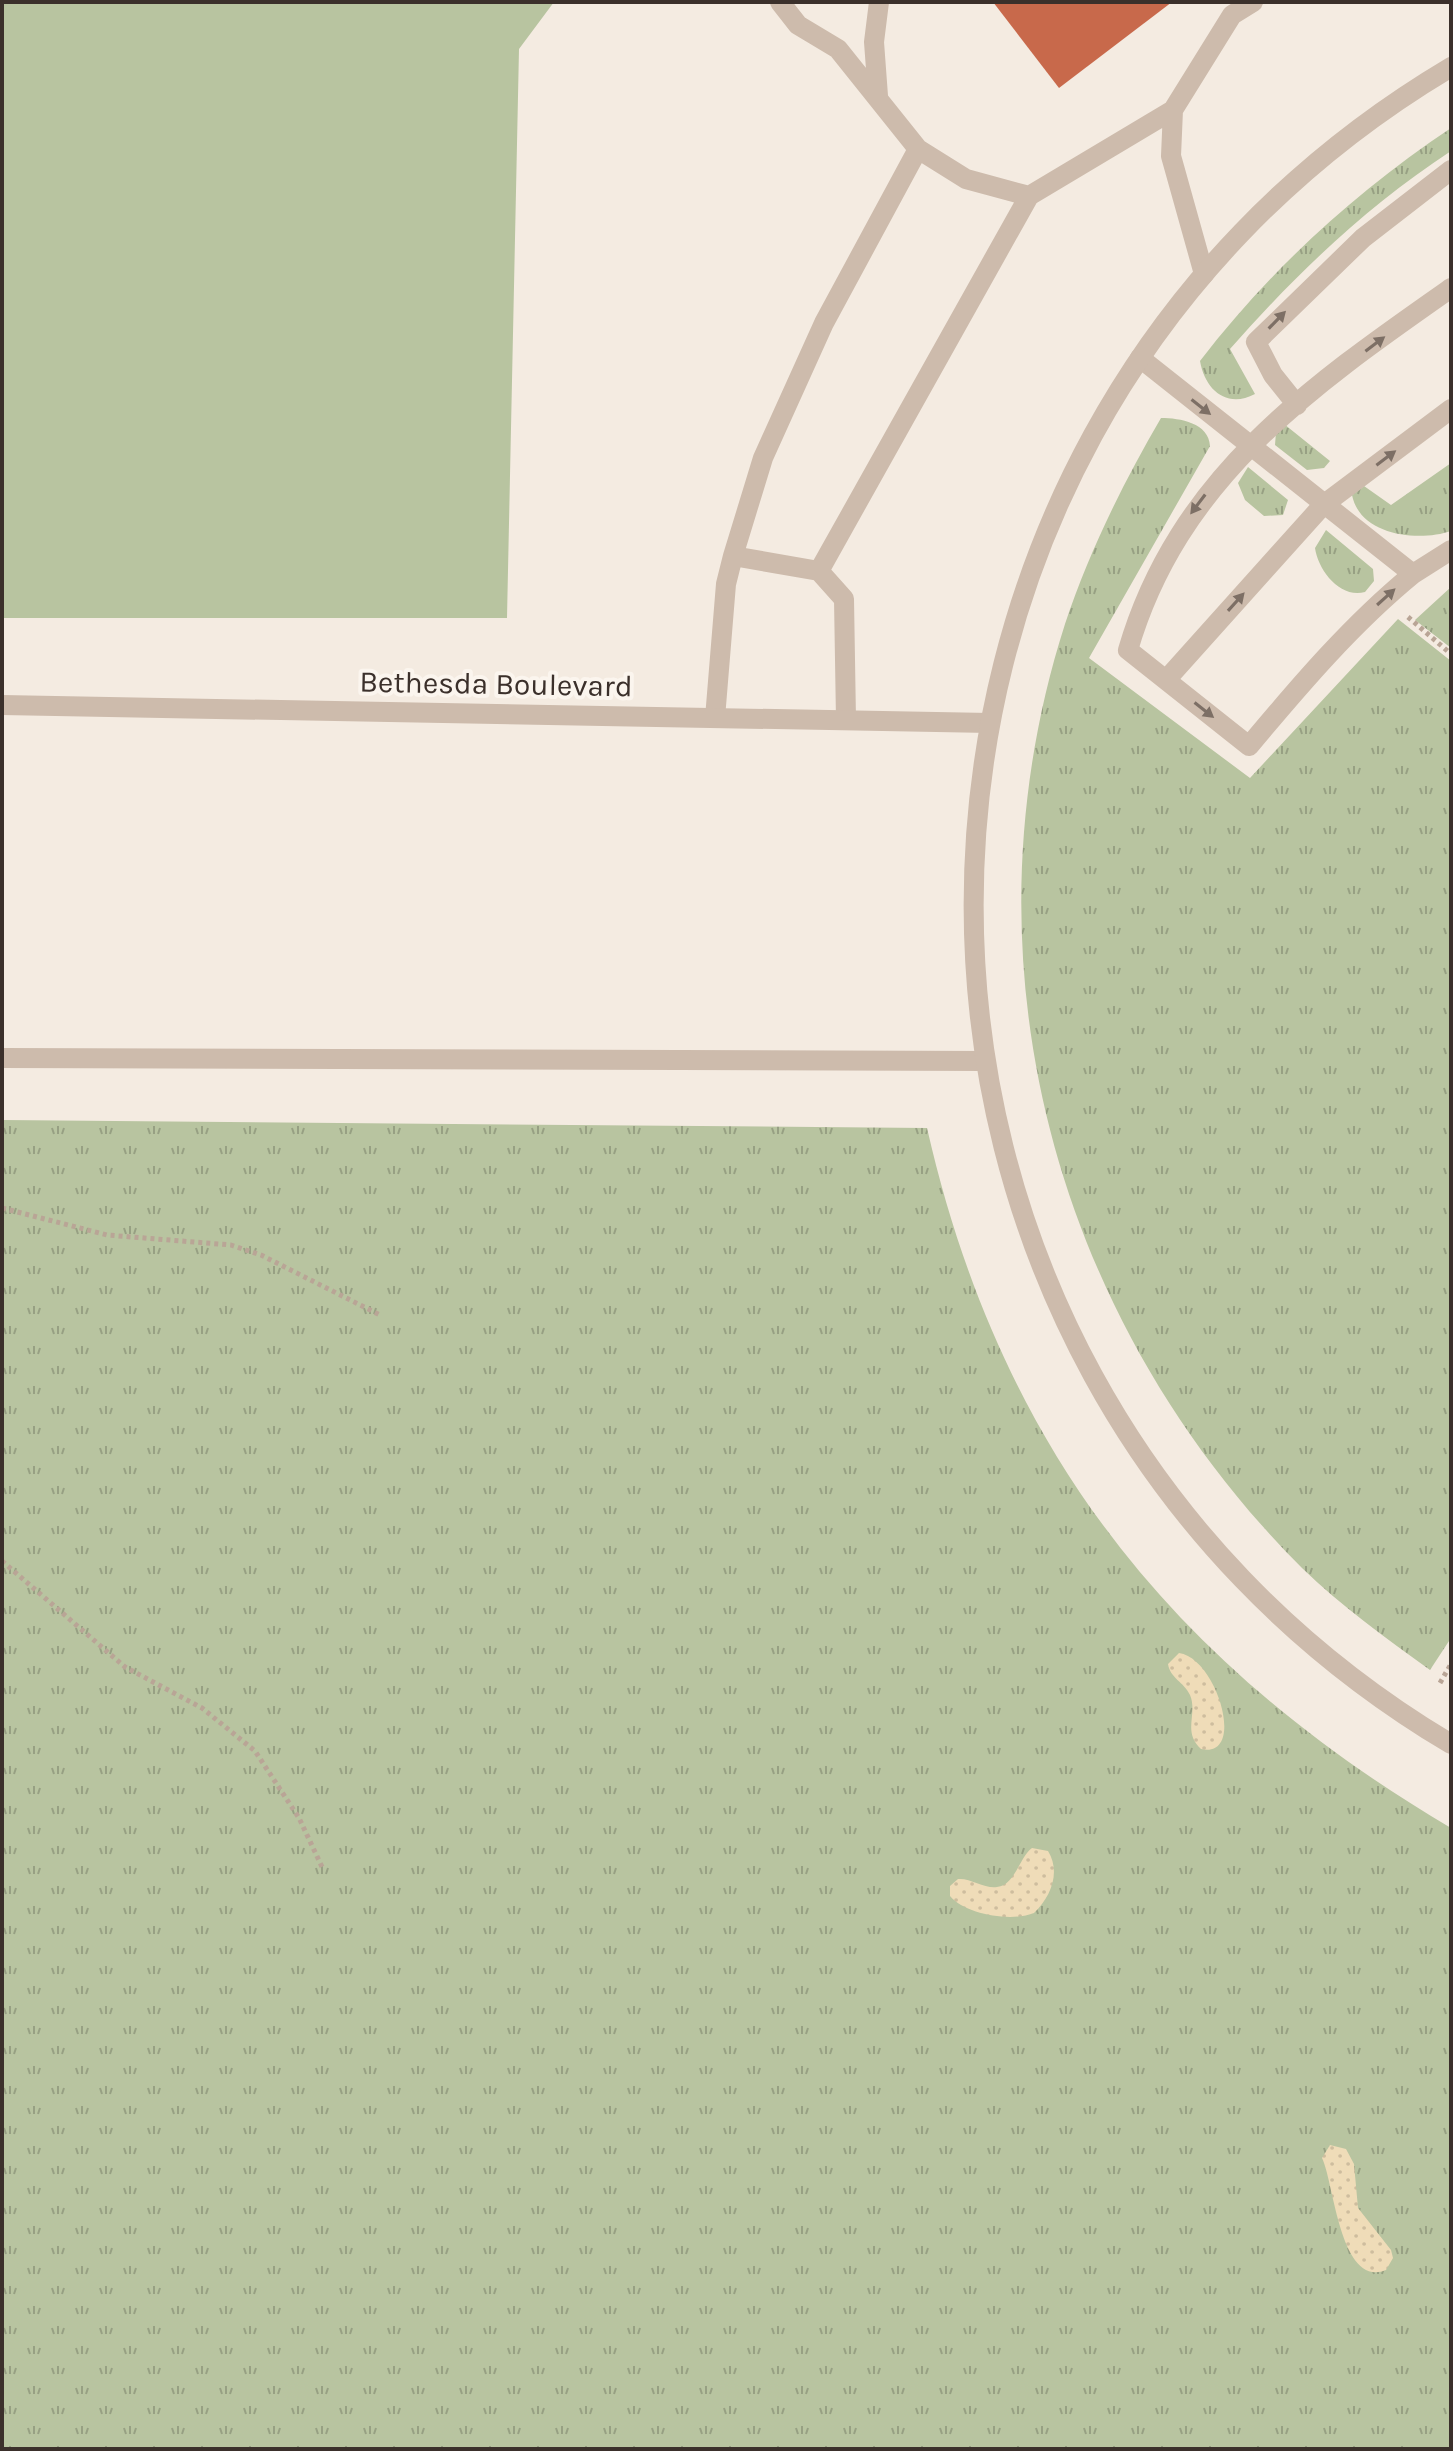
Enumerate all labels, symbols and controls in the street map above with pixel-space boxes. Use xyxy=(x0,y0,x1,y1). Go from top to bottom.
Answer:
one-way arrow xyxy=(1268,311,1286,330)
one-way arrow xyxy=(1365,336,1385,352)
one-way arrow xyxy=(1191,399,1211,415)
one-way arrow xyxy=(1375,451,1396,467)
one-way arrow xyxy=(1190,494,1206,514)
one-way arrow xyxy=(1376,588,1395,606)
one-way arrow xyxy=(1227,592,1245,611)
street label: Bethesda Boulevard xyxy=(359,664,633,704)
one-way arrow xyxy=(1194,702,1214,718)

